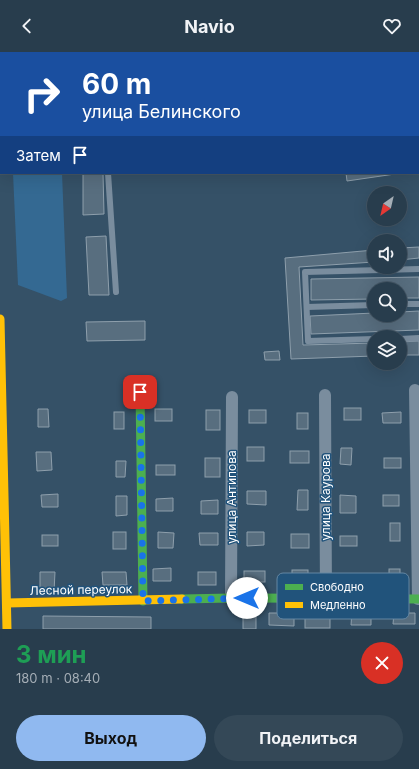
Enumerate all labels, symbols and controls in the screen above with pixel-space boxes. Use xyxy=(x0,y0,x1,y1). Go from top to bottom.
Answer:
icon: back xyxy=(16,15,38,37)
icon: heart xyxy=(381,15,403,37)
text: Navio xyxy=(184,16,235,37)
text: 60 m xyxy=(82,67,151,101)
icon: right xyxy=(16,68,68,120)
text: улица Белинского xyxy=(82,101,241,122)
icon: arrive xyxy=(69,144,91,166)
text: Затем xyxy=(16,146,61,165)
north arrow xyxy=(367,186,407,226)
map controls xyxy=(367,186,407,370)
button: sound xyxy=(367,234,407,274)
button: search xyxy=(367,282,407,322)
button: layers xyxy=(367,330,407,370)
pin xyxy=(123,375,157,409)
icon: arrive xyxy=(129,381,151,403)
street label: улица Антипова xyxy=(224,450,239,544)
street label: улица Каурова xyxy=(318,454,333,540)
legend xyxy=(277,573,409,619)
position arrow xyxy=(226,577,268,619)
text: Свободно xyxy=(310,580,364,594)
street label: Лесной переулок xyxy=(30,581,133,598)
text: Медленно xyxy=(310,598,366,612)
text: 3 мин xyxy=(16,640,87,669)
button: close xyxy=(361,642,403,684)
text: 180 m · 08:40 xyxy=(16,670,100,686)
button: Выход xyxy=(16,715,206,761)
button: Поделиться xyxy=(214,715,403,761)

